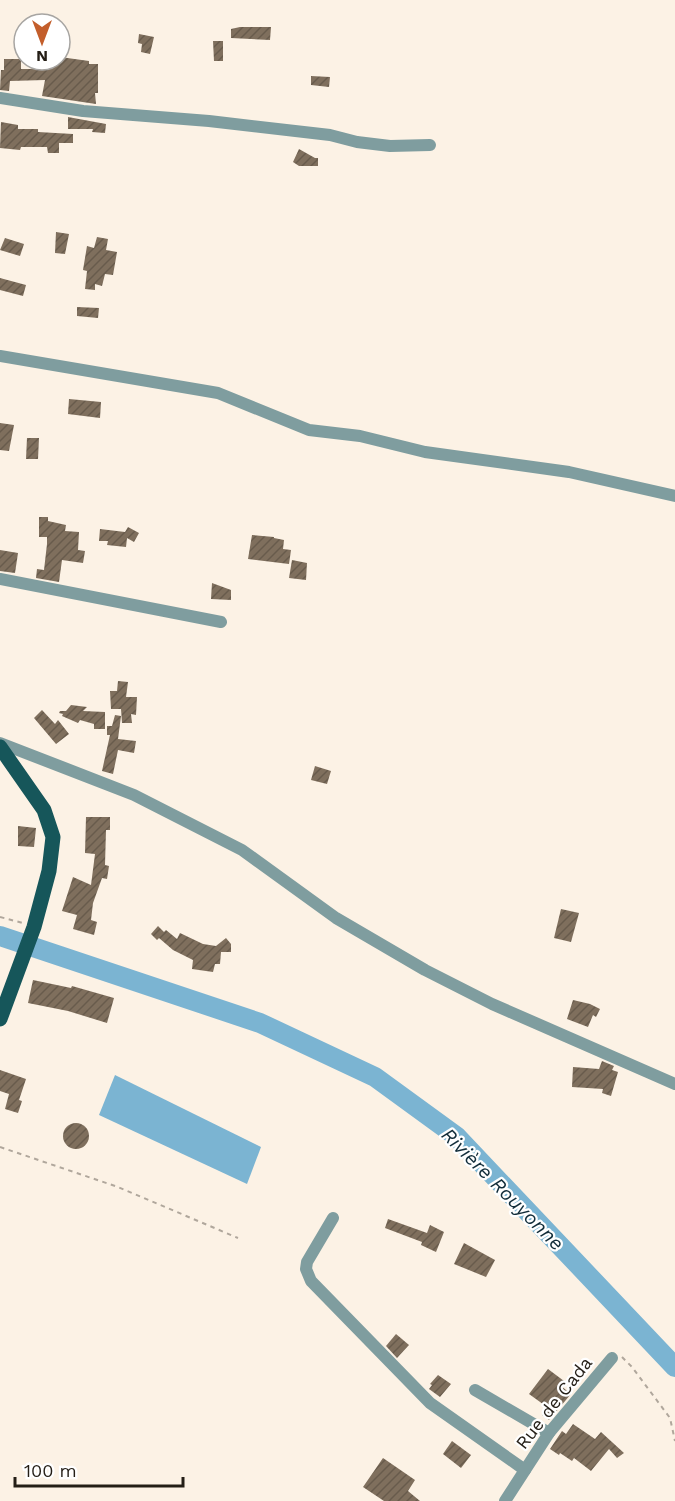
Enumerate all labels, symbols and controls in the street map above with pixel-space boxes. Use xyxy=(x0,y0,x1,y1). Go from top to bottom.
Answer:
north arrow xyxy=(12,12,72,72)
text: N xyxy=(36,47,48,66)
water label: Rivière Rouyonne xyxy=(437,1123,569,1255)
street label: Rue de Cada xyxy=(511,1352,596,1453)
scale bar xyxy=(15,1450,183,1488)
text: 100 m xyxy=(24,1460,77,1481)

